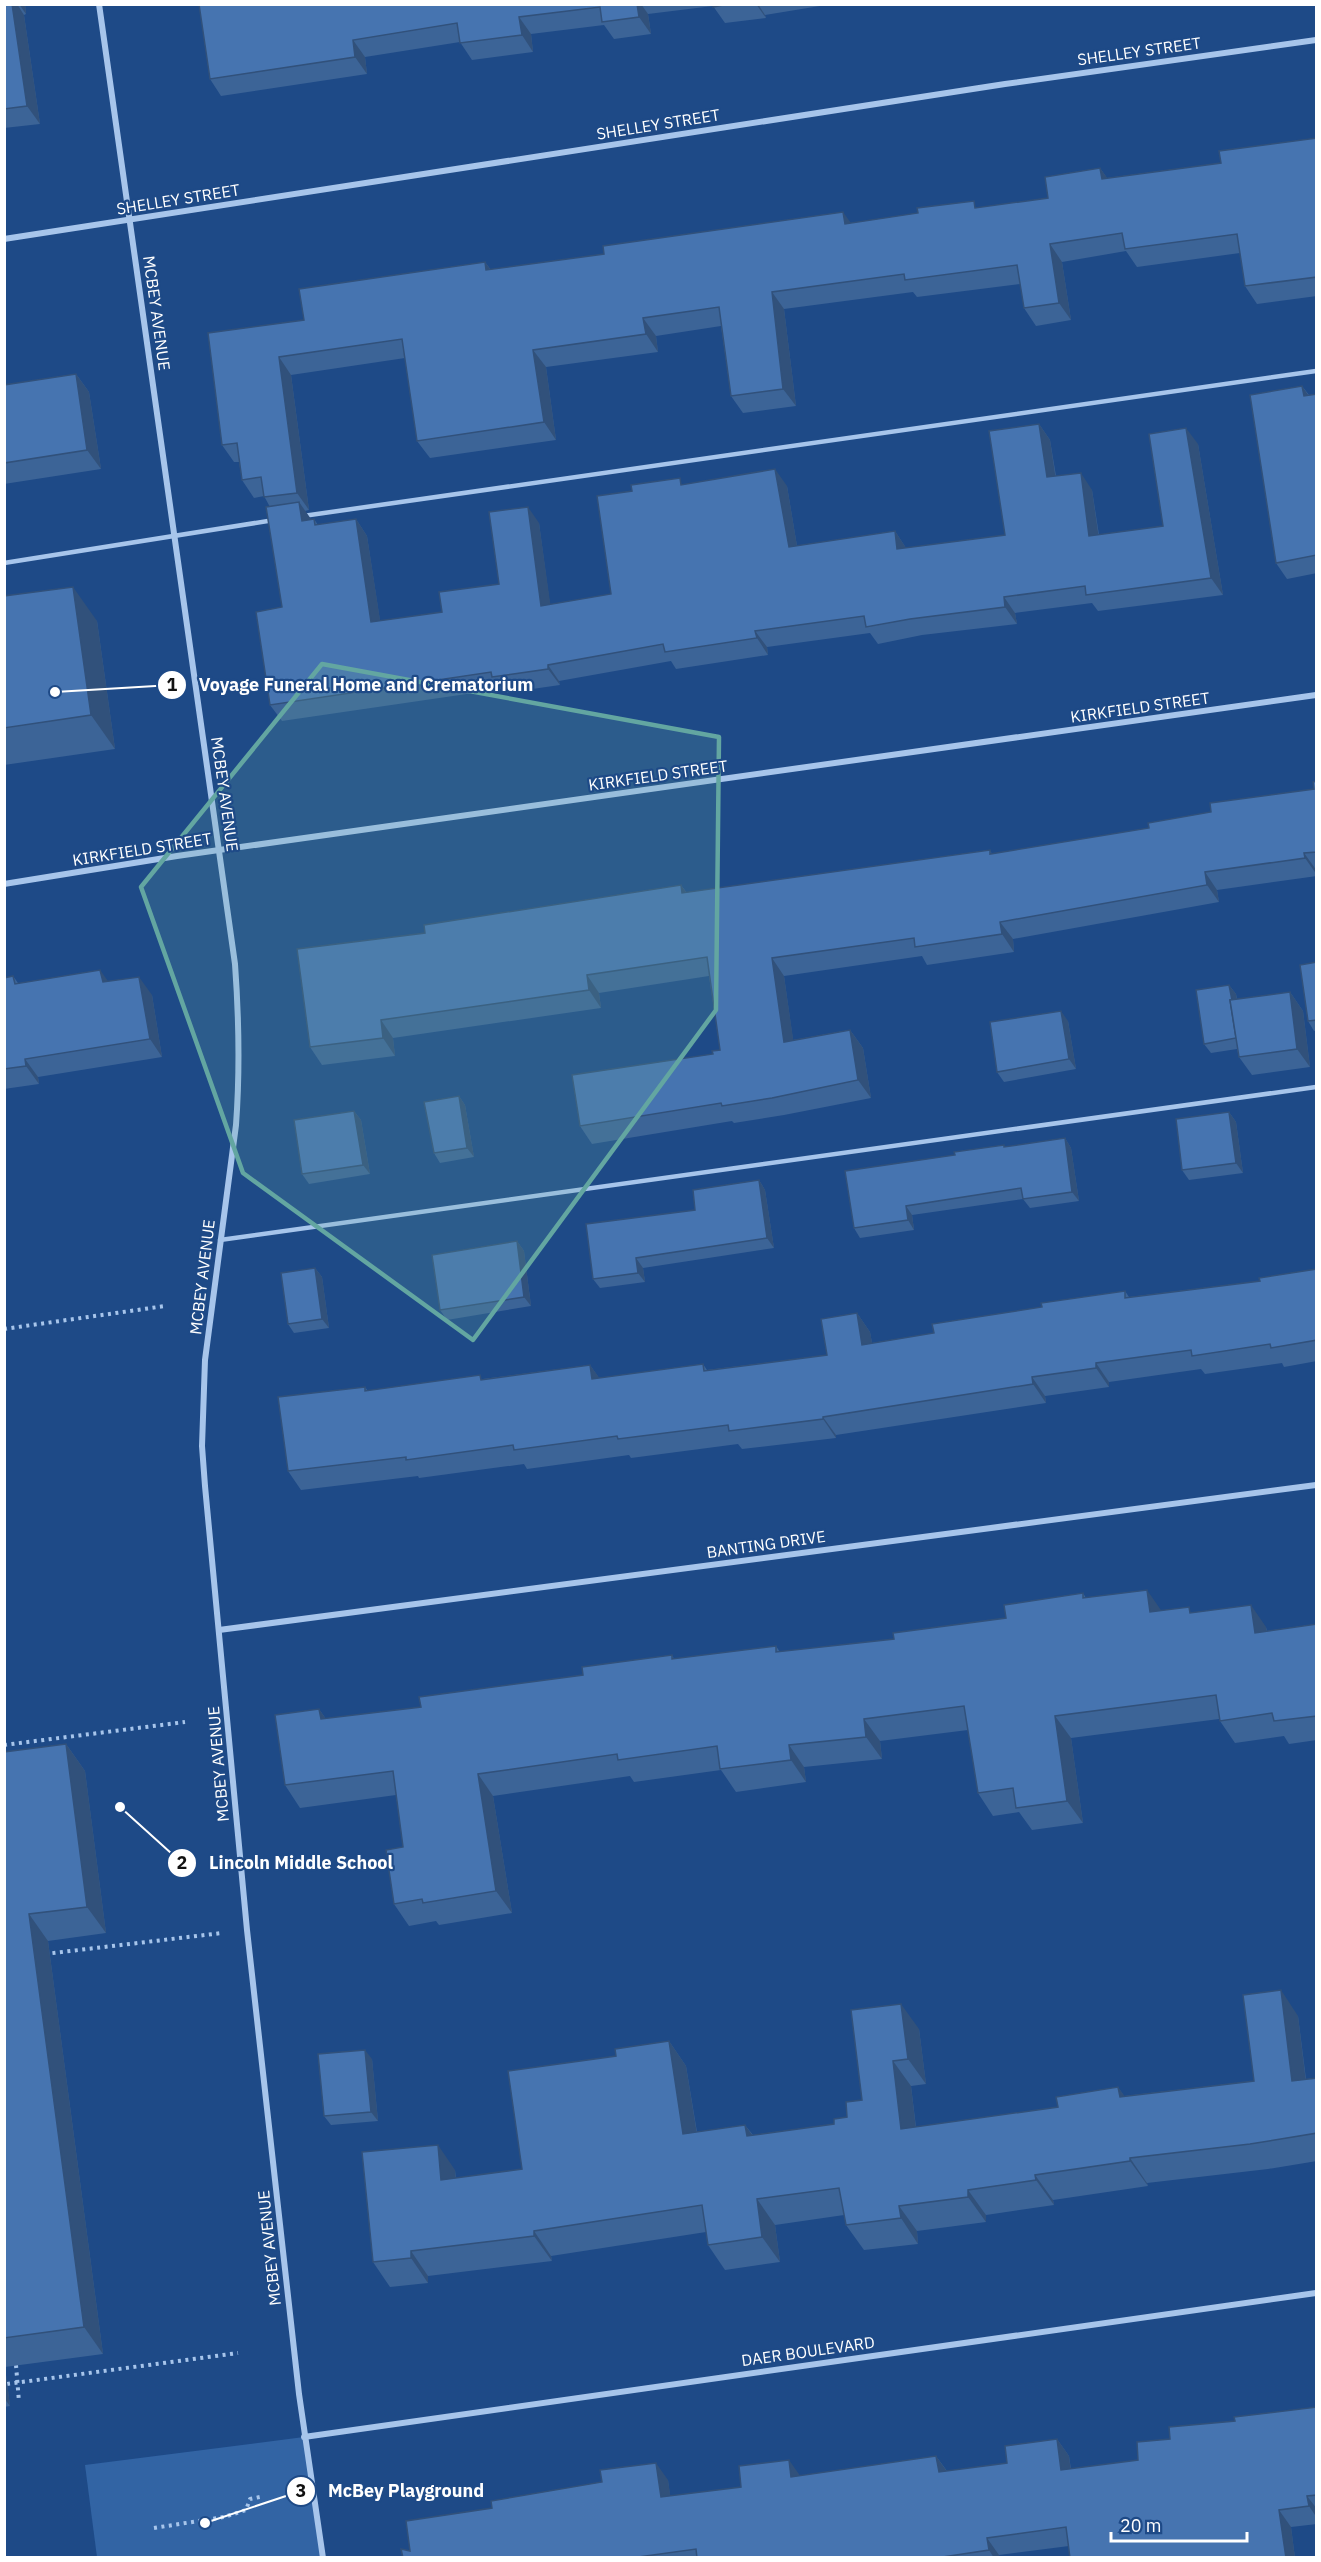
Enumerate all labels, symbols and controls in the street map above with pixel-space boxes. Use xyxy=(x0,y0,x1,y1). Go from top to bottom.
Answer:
street label: SHELLEY STREET xyxy=(1076,32,1202,70)
street label: SHELLEY STREET xyxy=(595,104,721,144)
street label: SHELLEY STREET xyxy=(115,179,241,219)
street label: MCBEY AVENUE xyxy=(139,254,175,372)
callout: Voyage Funeral Home and Crematorium xyxy=(157,667,546,703)
text: 1 xyxy=(167,673,178,696)
text: Voyage Funeral Home and Crematorium xyxy=(199,673,533,696)
street label: KIRKFIELD STREET xyxy=(1069,687,1211,727)
street label: MCBEY AVENUE xyxy=(207,735,243,853)
street label: KIRKFIELD STREET xyxy=(587,755,729,795)
street label: KIRKFIELD STREET xyxy=(71,828,213,870)
street label: MCBEY AVENUE xyxy=(185,1218,219,1336)
street label: BANTING DRIVE xyxy=(705,1526,827,1562)
street label: MCBEY AVENUE xyxy=(203,1705,233,1823)
callout: Lincoln Middle School xyxy=(167,1845,405,1881)
text: 2 xyxy=(177,1851,187,1874)
text: Lincoln Middle School xyxy=(209,1851,393,1874)
street label: MCBEY AVENUE xyxy=(253,2189,285,2307)
street label: DAER BOULEVARD xyxy=(740,2332,876,2370)
callout: McBey Playground xyxy=(286,2473,497,2509)
text: 3 xyxy=(296,2479,306,2502)
text: McBey Playground xyxy=(328,2479,484,2502)
scale bar xyxy=(1111,2505,1248,2543)
text: 20 m xyxy=(1120,2514,1162,2537)

